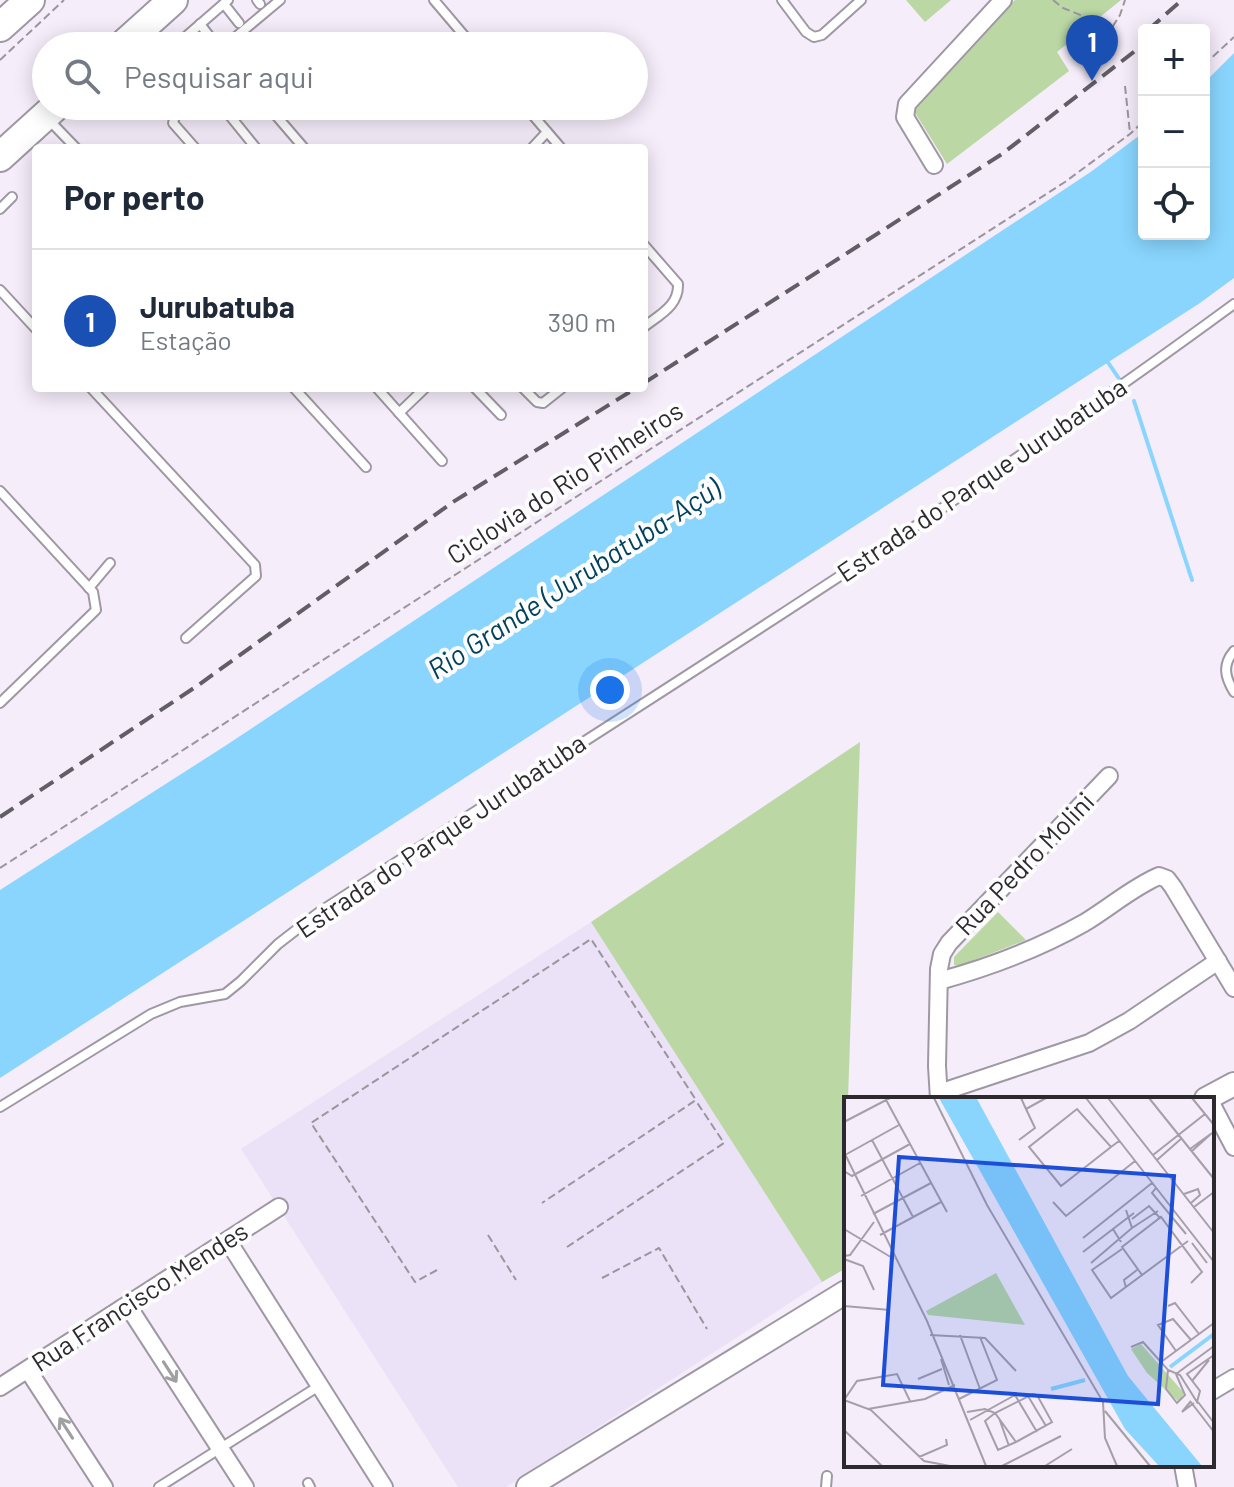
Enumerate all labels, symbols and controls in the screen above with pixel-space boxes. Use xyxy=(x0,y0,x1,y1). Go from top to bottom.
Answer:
pin: 1 xyxy=(1066,15,1118,81)
map controls xyxy=(1138,24,1210,240)
button: + xyxy=(1138,24,1210,96)
search box xyxy=(32,32,648,120)
icon: search xyxy=(60,54,104,98)
text: Pesquisar aqui xyxy=(124,58,314,94)
button: − xyxy=(1138,96,1210,168)
button: locate xyxy=(1138,168,1210,240)
text: Por perto xyxy=(64,176,205,217)
text: Jurubatuba xyxy=(140,288,295,324)
text: 1 xyxy=(85,306,95,337)
text: 390 m xyxy=(548,306,616,337)
text: Estação xyxy=(140,324,232,355)
street label: Estrada do Parque Jurubatuba xyxy=(831,370,1132,587)
street label: Ciclovia do Rio Pinheiros xyxy=(440,394,688,570)
water label: Rio Grande (Jurubatuba-Açú) xyxy=(421,470,728,686)
your location xyxy=(590,670,630,710)
street label: Estrada do Parque Jurubatuba xyxy=(290,726,591,943)
street label: Rua Pedro Molini xyxy=(948,785,1100,941)
inset map xyxy=(844,1097,1214,1467)
street label: Rua Francisco Mendes xyxy=(25,1214,253,1377)
one-way arrow xyxy=(162,1360,179,1382)
one-way arrow xyxy=(58,1418,74,1440)

